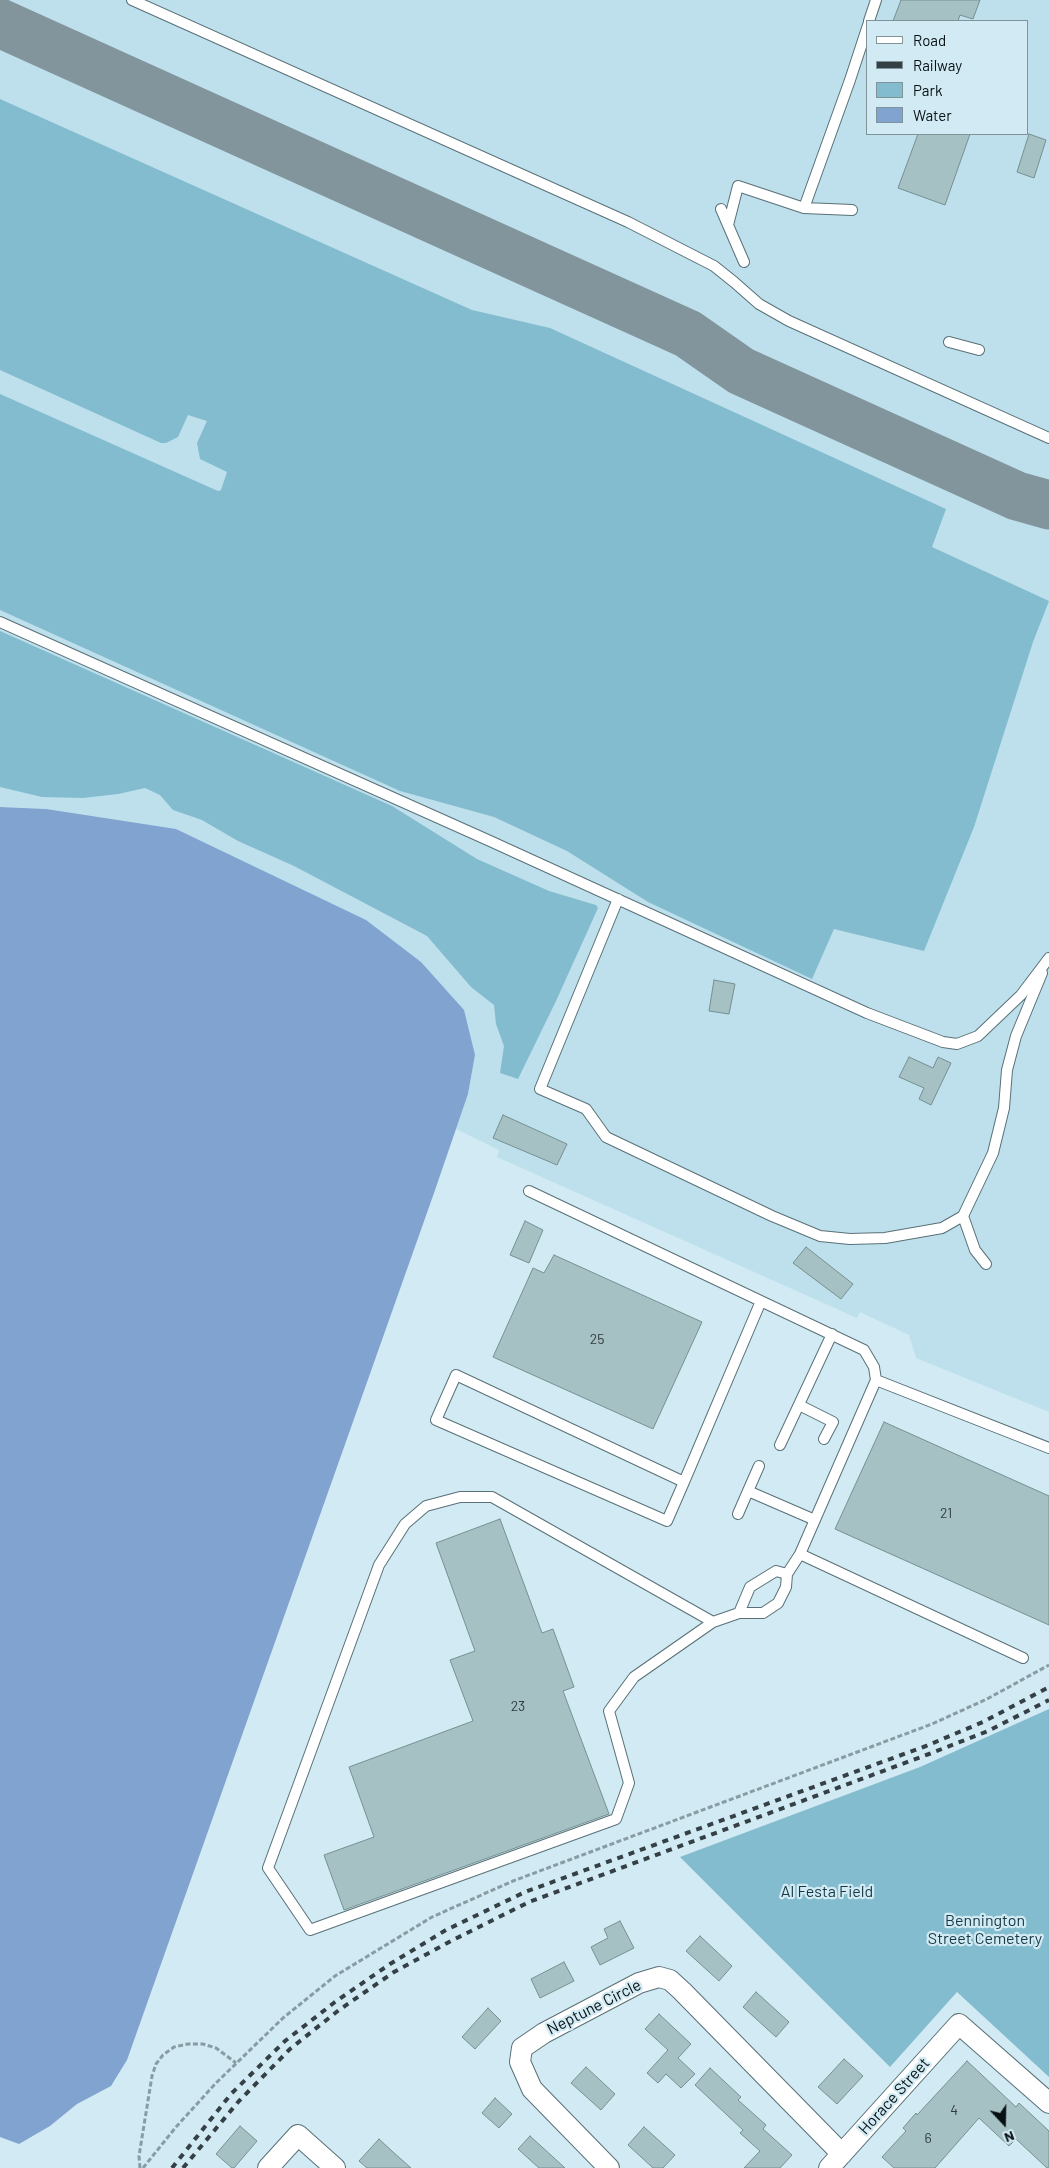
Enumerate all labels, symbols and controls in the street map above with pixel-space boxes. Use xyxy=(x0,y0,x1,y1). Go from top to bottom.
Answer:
legend xyxy=(866,20,1029,135)
text: Road xyxy=(913,31,946,49)
text: Railway xyxy=(913,56,962,74)
text: Park xyxy=(913,81,942,99)
text: Water xyxy=(913,106,952,124)
house number: 25 xyxy=(590,1331,604,1347)
house number: 21 xyxy=(940,1505,952,1521)
house number: 23 xyxy=(511,1698,525,1714)
park label: Al Festa Field xyxy=(781,1882,873,1902)
park label: Bennington Street Cemetery xyxy=(928,1911,1042,1949)
street label: Neptune Circle xyxy=(544,1975,644,2039)
street label: Horace Street xyxy=(854,2054,934,2138)
north arrow xyxy=(979,2098,1029,2148)
house number: 4 xyxy=(950,2102,958,2118)
text: N xyxy=(1002,2128,1017,2147)
house number: 6 xyxy=(924,2130,932,2146)

